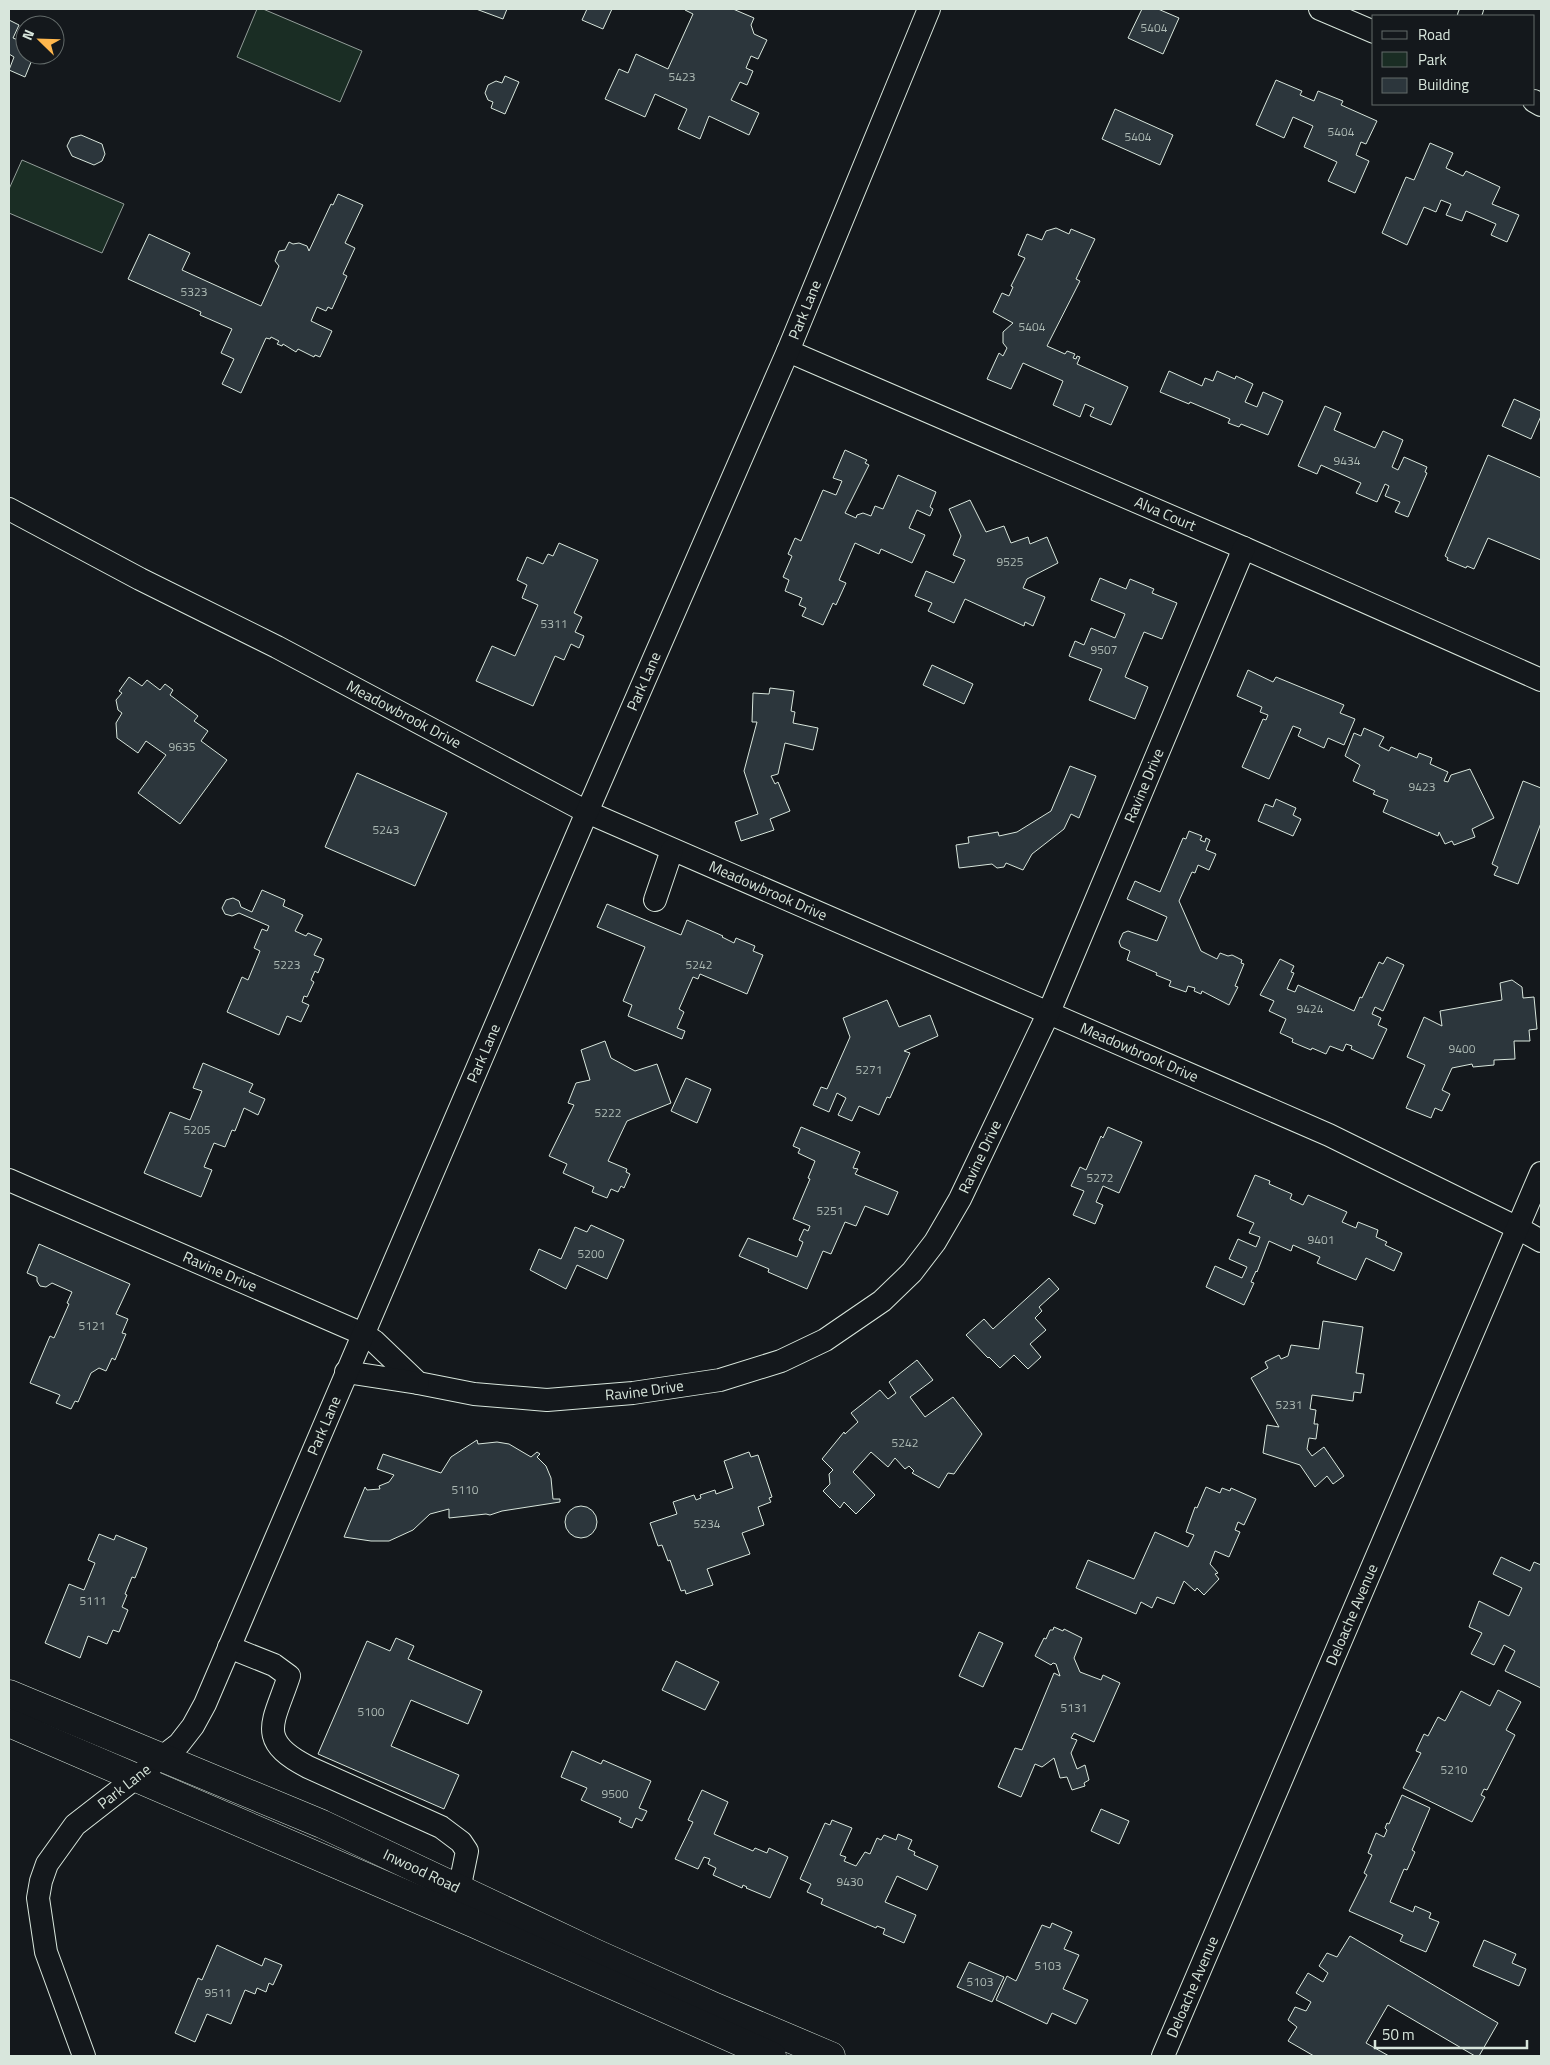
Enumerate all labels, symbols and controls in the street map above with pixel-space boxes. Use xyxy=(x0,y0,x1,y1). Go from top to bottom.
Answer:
north arrow xyxy=(15,15,65,65)
legend xyxy=(1372,15,1535,105)
house number: 5404 xyxy=(1141,18,1168,37)
text: Road xyxy=(1418,23,1450,46)
text: N xyxy=(16,26,39,43)
text: Park xyxy=(1418,48,1447,71)
house number: 5423 xyxy=(669,67,695,86)
text: Building xyxy=(1418,73,1469,96)
house number: 5404 xyxy=(1328,122,1355,141)
house number: 5404 xyxy=(1125,127,1152,146)
street label: Park Lane xyxy=(782,277,827,343)
house number: 5323 xyxy=(181,282,207,301)
house number: 5404 xyxy=(1019,317,1046,336)
house number: 9434 xyxy=(1334,451,1361,470)
street label: Alva Court xyxy=(1131,490,1200,537)
house number: 9525 xyxy=(997,552,1024,571)
house number: 5311 xyxy=(541,614,567,633)
house number: 9507 xyxy=(1091,640,1117,659)
street label: Park Lane xyxy=(620,648,666,715)
street label: Meadowbrook Drive xyxy=(342,674,465,754)
house number: 9635 xyxy=(169,737,196,756)
street label: Ravine Drive xyxy=(1118,745,1170,826)
house number: 9423 xyxy=(1409,777,1435,796)
house number: 5243 xyxy=(373,820,399,839)
street label: Meadowbrook Drive xyxy=(705,854,831,926)
house number: 5223 xyxy=(274,955,300,974)
house number: 5242 xyxy=(686,955,712,974)
house number: 9424 xyxy=(1297,999,1324,1018)
street label: Meadowbrook Drive xyxy=(1077,1016,1202,1088)
street label: Park Lane xyxy=(460,1020,506,1086)
house number: 9400 xyxy=(1449,1039,1476,1058)
house number: 5271 xyxy=(856,1060,882,1079)
house number: 5222 xyxy=(595,1103,621,1122)
street label: Ravine Drive xyxy=(952,1116,1007,1197)
house number: 5205 xyxy=(184,1120,211,1139)
house number: 5272 xyxy=(1087,1168,1113,1187)
house number: 5251 xyxy=(817,1201,843,1220)
house number: 9401 xyxy=(1308,1230,1334,1249)
house number: 5200 xyxy=(578,1244,605,1263)
street label: Ravine Drive xyxy=(179,1245,261,1298)
house number: 5121 xyxy=(79,1316,105,1335)
street label: Ravine Drive xyxy=(604,1374,685,1406)
street label: Park Lane xyxy=(301,1392,347,1459)
house number: 5231 xyxy=(1276,1395,1302,1414)
house number: 5242 xyxy=(892,1433,918,1452)
house number: 5110 xyxy=(452,1480,479,1499)
house number: 5234 xyxy=(694,1514,721,1533)
street label: Deloache Avenue xyxy=(1319,1560,1383,1669)
house number: 5111 xyxy=(80,1591,106,1610)
house number: 5131 xyxy=(1061,1698,1087,1717)
house number: 5100 xyxy=(358,1702,385,1721)
street label: Park Lane xyxy=(92,1758,156,1815)
house number: 5210 xyxy=(1441,1760,1468,1779)
house number: 9500 xyxy=(602,1784,629,1803)
street label: Inwood Road xyxy=(379,1843,464,1899)
house number: 9430 xyxy=(837,1872,864,1891)
street label: Deloache Avenue xyxy=(1160,1932,1224,2041)
house number: 5103 xyxy=(1035,1956,1061,1975)
house number: 5103 xyxy=(967,1972,993,1991)
house number: 9511 xyxy=(205,1983,231,2002)
scale bar xyxy=(1375,2018,1528,2050)
text: 50 m xyxy=(1382,2023,1415,2046)

